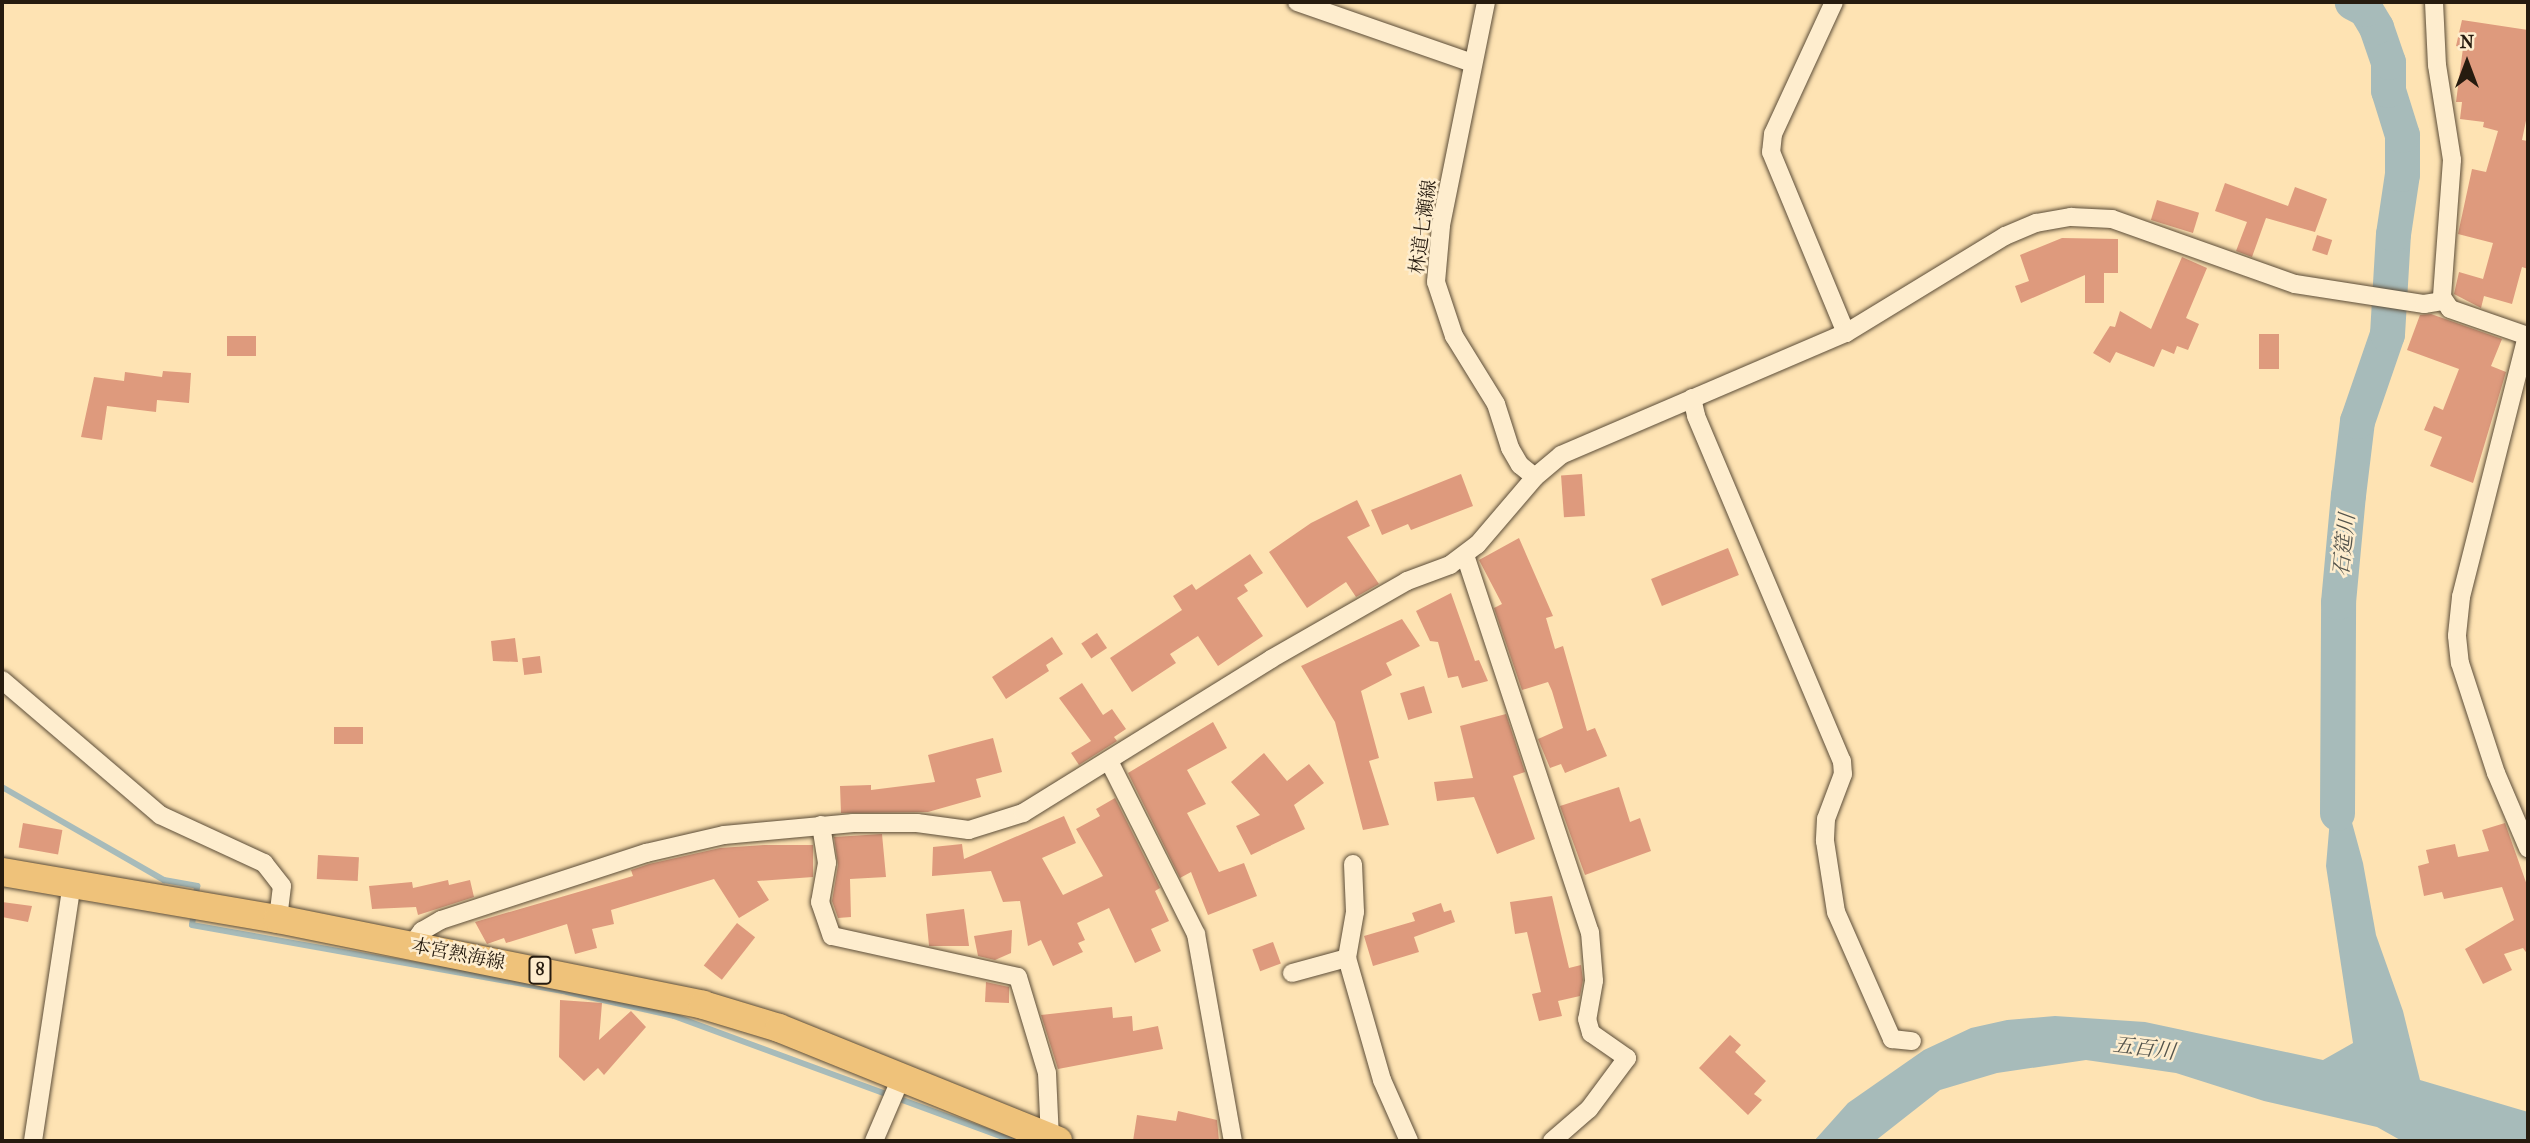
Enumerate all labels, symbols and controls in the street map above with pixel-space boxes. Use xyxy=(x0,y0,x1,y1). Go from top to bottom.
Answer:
north arrow xyxy=(2432,28,2502,98)
text: N xyxy=(2460,31,2474,53)
street label: 林道七瀬線 xyxy=(1406,178,1442,276)
water label: 石筵川 xyxy=(2328,512,2360,578)
street label: 本宮熱海線 xyxy=(409,935,507,975)
road number: 8 xyxy=(528,956,552,985)
water label: 五百川 xyxy=(2111,1032,2177,1064)

